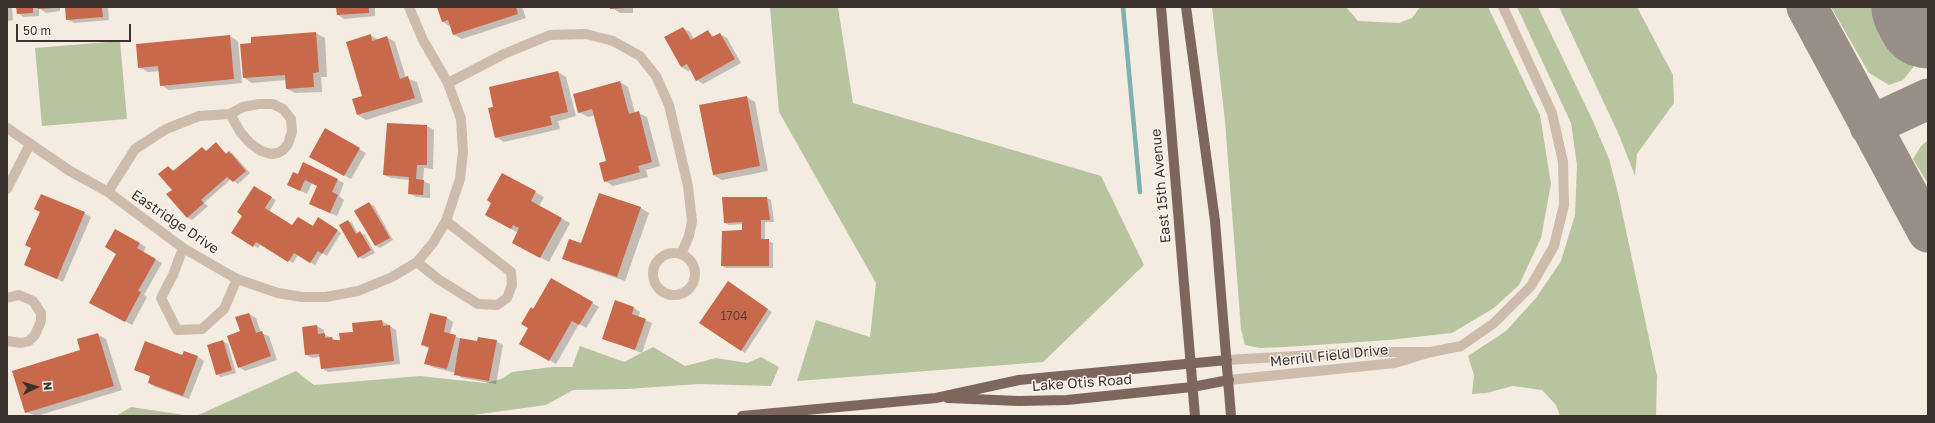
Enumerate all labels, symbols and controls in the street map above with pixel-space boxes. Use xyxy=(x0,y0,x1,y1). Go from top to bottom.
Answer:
scale bar xyxy=(18,16,133,42)
text: 50 m xyxy=(23,23,51,38)
street label: East 15th Avenue xyxy=(1148,128,1174,244)
street label: Eastridge Drive xyxy=(128,186,222,258)
house number: 1704 xyxy=(721,309,747,323)
street label: Merrill Field Drive xyxy=(1269,341,1389,371)
north arrow xyxy=(16,367,56,407)
street label: Lake Otis Road xyxy=(1031,371,1133,395)
text: N xyxy=(42,381,55,391)

